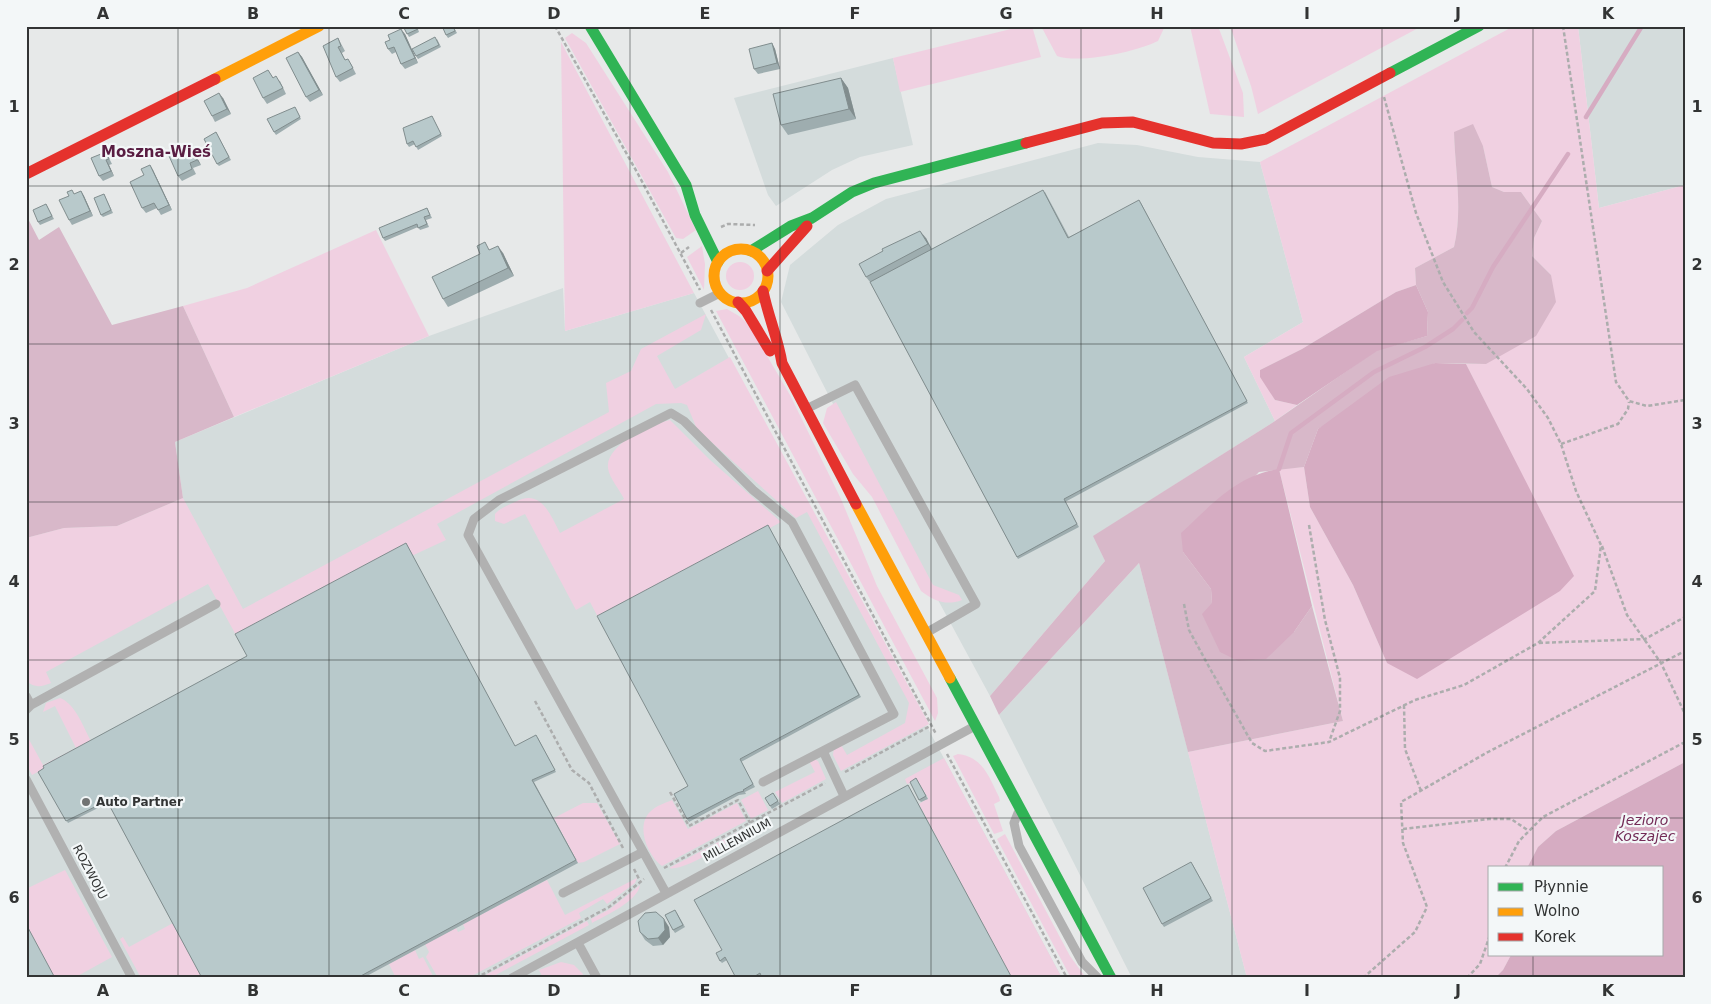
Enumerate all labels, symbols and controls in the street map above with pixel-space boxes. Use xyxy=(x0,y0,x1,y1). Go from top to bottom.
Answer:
text: A xyxy=(97,4,110,23)
text: B xyxy=(247,4,259,23)
text: C xyxy=(398,4,410,23)
text: D xyxy=(547,4,561,23)
text: E xyxy=(700,4,710,23)
text: F xyxy=(850,4,860,23)
text: G xyxy=(999,4,1013,23)
text: H xyxy=(1150,4,1164,23)
text: I xyxy=(1304,4,1310,23)
text: J xyxy=(1454,4,1461,23)
text: K xyxy=(1602,4,1615,23)
text: 1 xyxy=(8,97,20,116)
text: 1 xyxy=(1691,97,1703,116)
district label: Moszna-Wieś xyxy=(101,143,211,161)
text: 2 xyxy=(8,255,20,274)
text: 2 xyxy=(1691,255,1703,274)
text: 3 xyxy=(8,414,20,433)
text: 3 xyxy=(1691,414,1703,433)
text: 4 xyxy=(8,572,20,591)
text: 4 xyxy=(1691,572,1703,591)
text: 5 xyxy=(8,730,20,749)
text: 5 xyxy=(1691,730,1703,749)
place label: Auto Partner xyxy=(96,795,183,809)
marker: Auto Partner xyxy=(80,796,92,808)
water label: Jezioro Koszajec xyxy=(1615,812,1676,844)
street label: MILLENNIUM xyxy=(701,816,773,864)
street label: ROZWOJU xyxy=(70,842,110,902)
legend xyxy=(1488,866,1664,956)
text: Płynnie xyxy=(1534,878,1589,896)
text: 6 xyxy=(8,888,20,907)
text: 6 xyxy=(1691,888,1703,907)
text: Wolno xyxy=(1534,902,1580,920)
text: Korek xyxy=(1534,928,1576,946)
text: A xyxy=(97,981,110,1000)
text: B xyxy=(247,981,259,1000)
text: C xyxy=(398,981,410,1000)
text: D xyxy=(547,981,561,1000)
text: E xyxy=(700,981,710,1000)
text: F xyxy=(850,981,860,1000)
text: G xyxy=(999,981,1013,1000)
text: H xyxy=(1150,981,1164,1000)
text: I xyxy=(1304,981,1310,1000)
text: J xyxy=(1454,981,1461,1000)
text: K xyxy=(1602,981,1615,1000)

